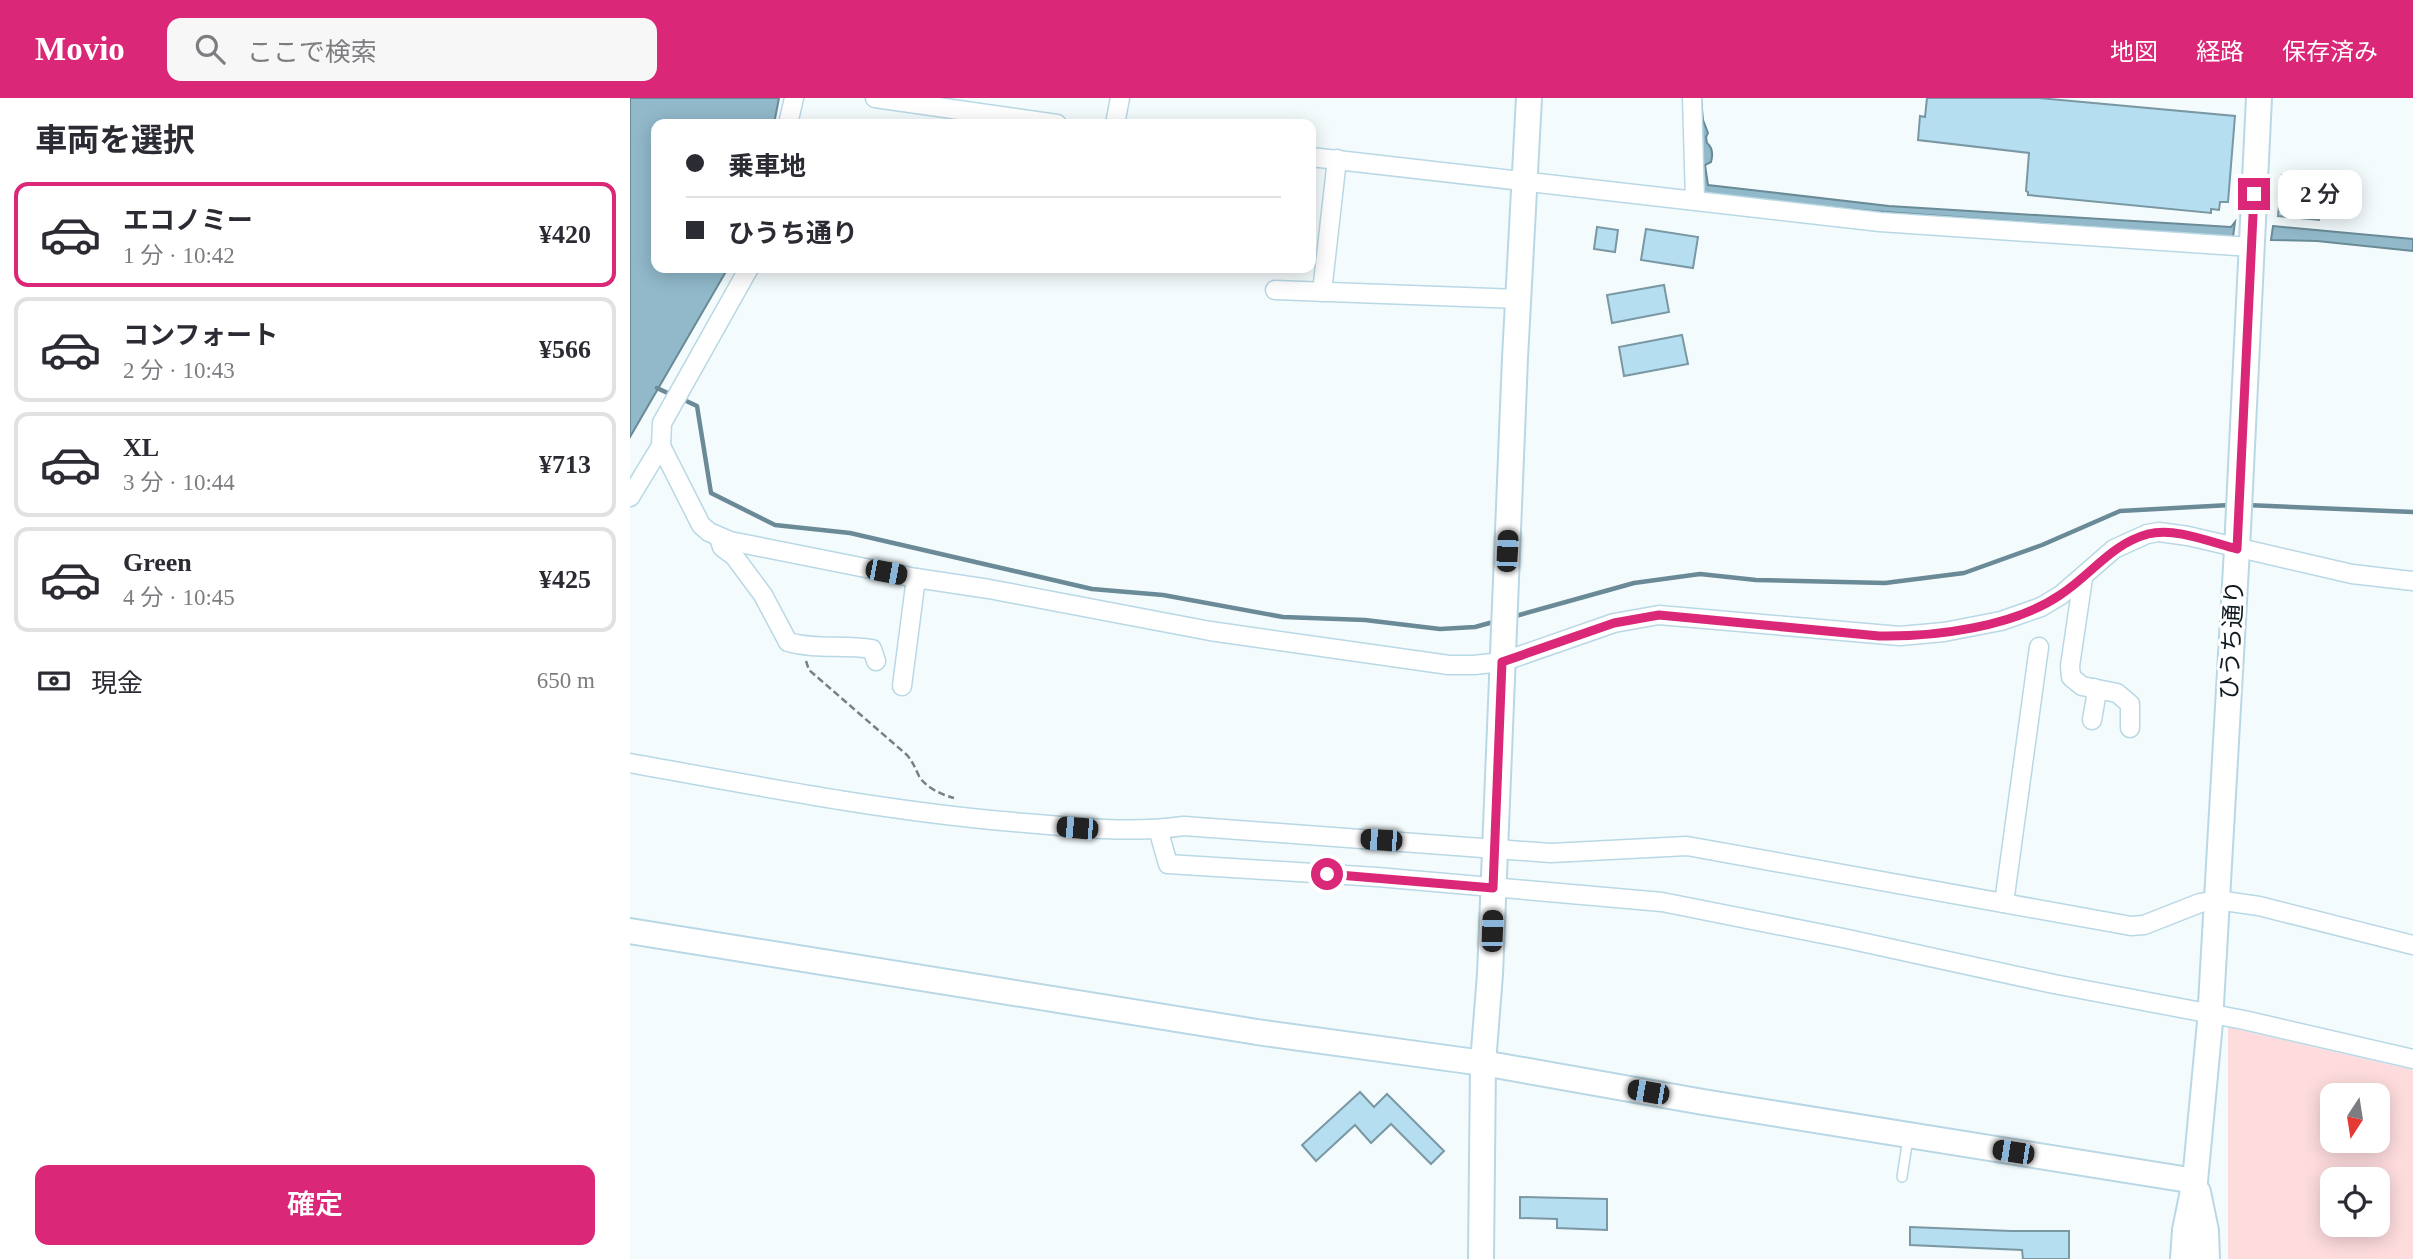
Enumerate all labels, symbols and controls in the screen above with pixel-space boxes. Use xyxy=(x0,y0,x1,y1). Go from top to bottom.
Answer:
search box xyxy=(167,18,657,81)
icon: search xyxy=(191,30,229,68)
text: Movio xyxy=(35,31,125,67)
text: ここで検索 xyxy=(247,38,377,67)
text: 地図 xyxy=(2110,39,2158,65)
text: 経路 xyxy=(2196,39,2244,65)
text: 保存済み xyxy=(2282,39,2378,65)
text: 車両を選択 xyxy=(35,122,195,158)
text: 乗車地 xyxy=(728,152,806,181)
callout: 2 分 xyxy=(2278,170,2362,218)
route end xyxy=(2238,178,2270,210)
text: 2 分 xyxy=(2300,182,2340,207)
icon: car xyxy=(39,203,102,266)
text: エコノミー xyxy=(123,206,253,235)
text: ひうち通り xyxy=(728,219,858,248)
text: ¥420 xyxy=(539,220,591,249)
text: 1 分 · 10:42 xyxy=(123,243,235,268)
icon: car xyxy=(39,318,102,381)
text: コンフォート xyxy=(123,321,278,350)
text: ¥566 xyxy=(539,335,591,364)
text: 2 分 · 10:43 xyxy=(123,358,235,383)
icon: car xyxy=(39,433,102,496)
text: XL xyxy=(123,433,159,462)
text: ¥713 xyxy=(539,450,591,479)
text: 3 分 · 10:44 xyxy=(123,470,235,495)
car xyxy=(1496,529,1519,573)
icon: car xyxy=(39,548,102,611)
text: Green xyxy=(123,548,192,577)
car xyxy=(864,558,909,586)
text: ¥425 xyxy=(539,565,591,594)
street label: ひうち通り xyxy=(2216,579,2248,701)
text: 4 分 · 10:45 xyxy=(123,585,235,610)
icon: cash xyxy=(35,662,73,700)
text: 650 m xyxy=(537,668,595,693)
text: 現金 xyxy=(91,669,143,698)
car xyxy=(1056,816,1099,840)
car xyxy=(1360,828,1403,852)
route start xyxy=(1311,858,1343,890)
car xyxy=(1481,910,1504,952)
car xyxy=(1626,1078,1671,1106)
north arrow xyxy=(2320,1083,2390,1153)
map controls xyxy=(2320,1083,2390,1237)
car xyxy=(1991,1138,2036,1166)
button: 確定 xyxy=(35,1165,595,1245)
button: locate xyxy=(2320,1167,2390,1237)

